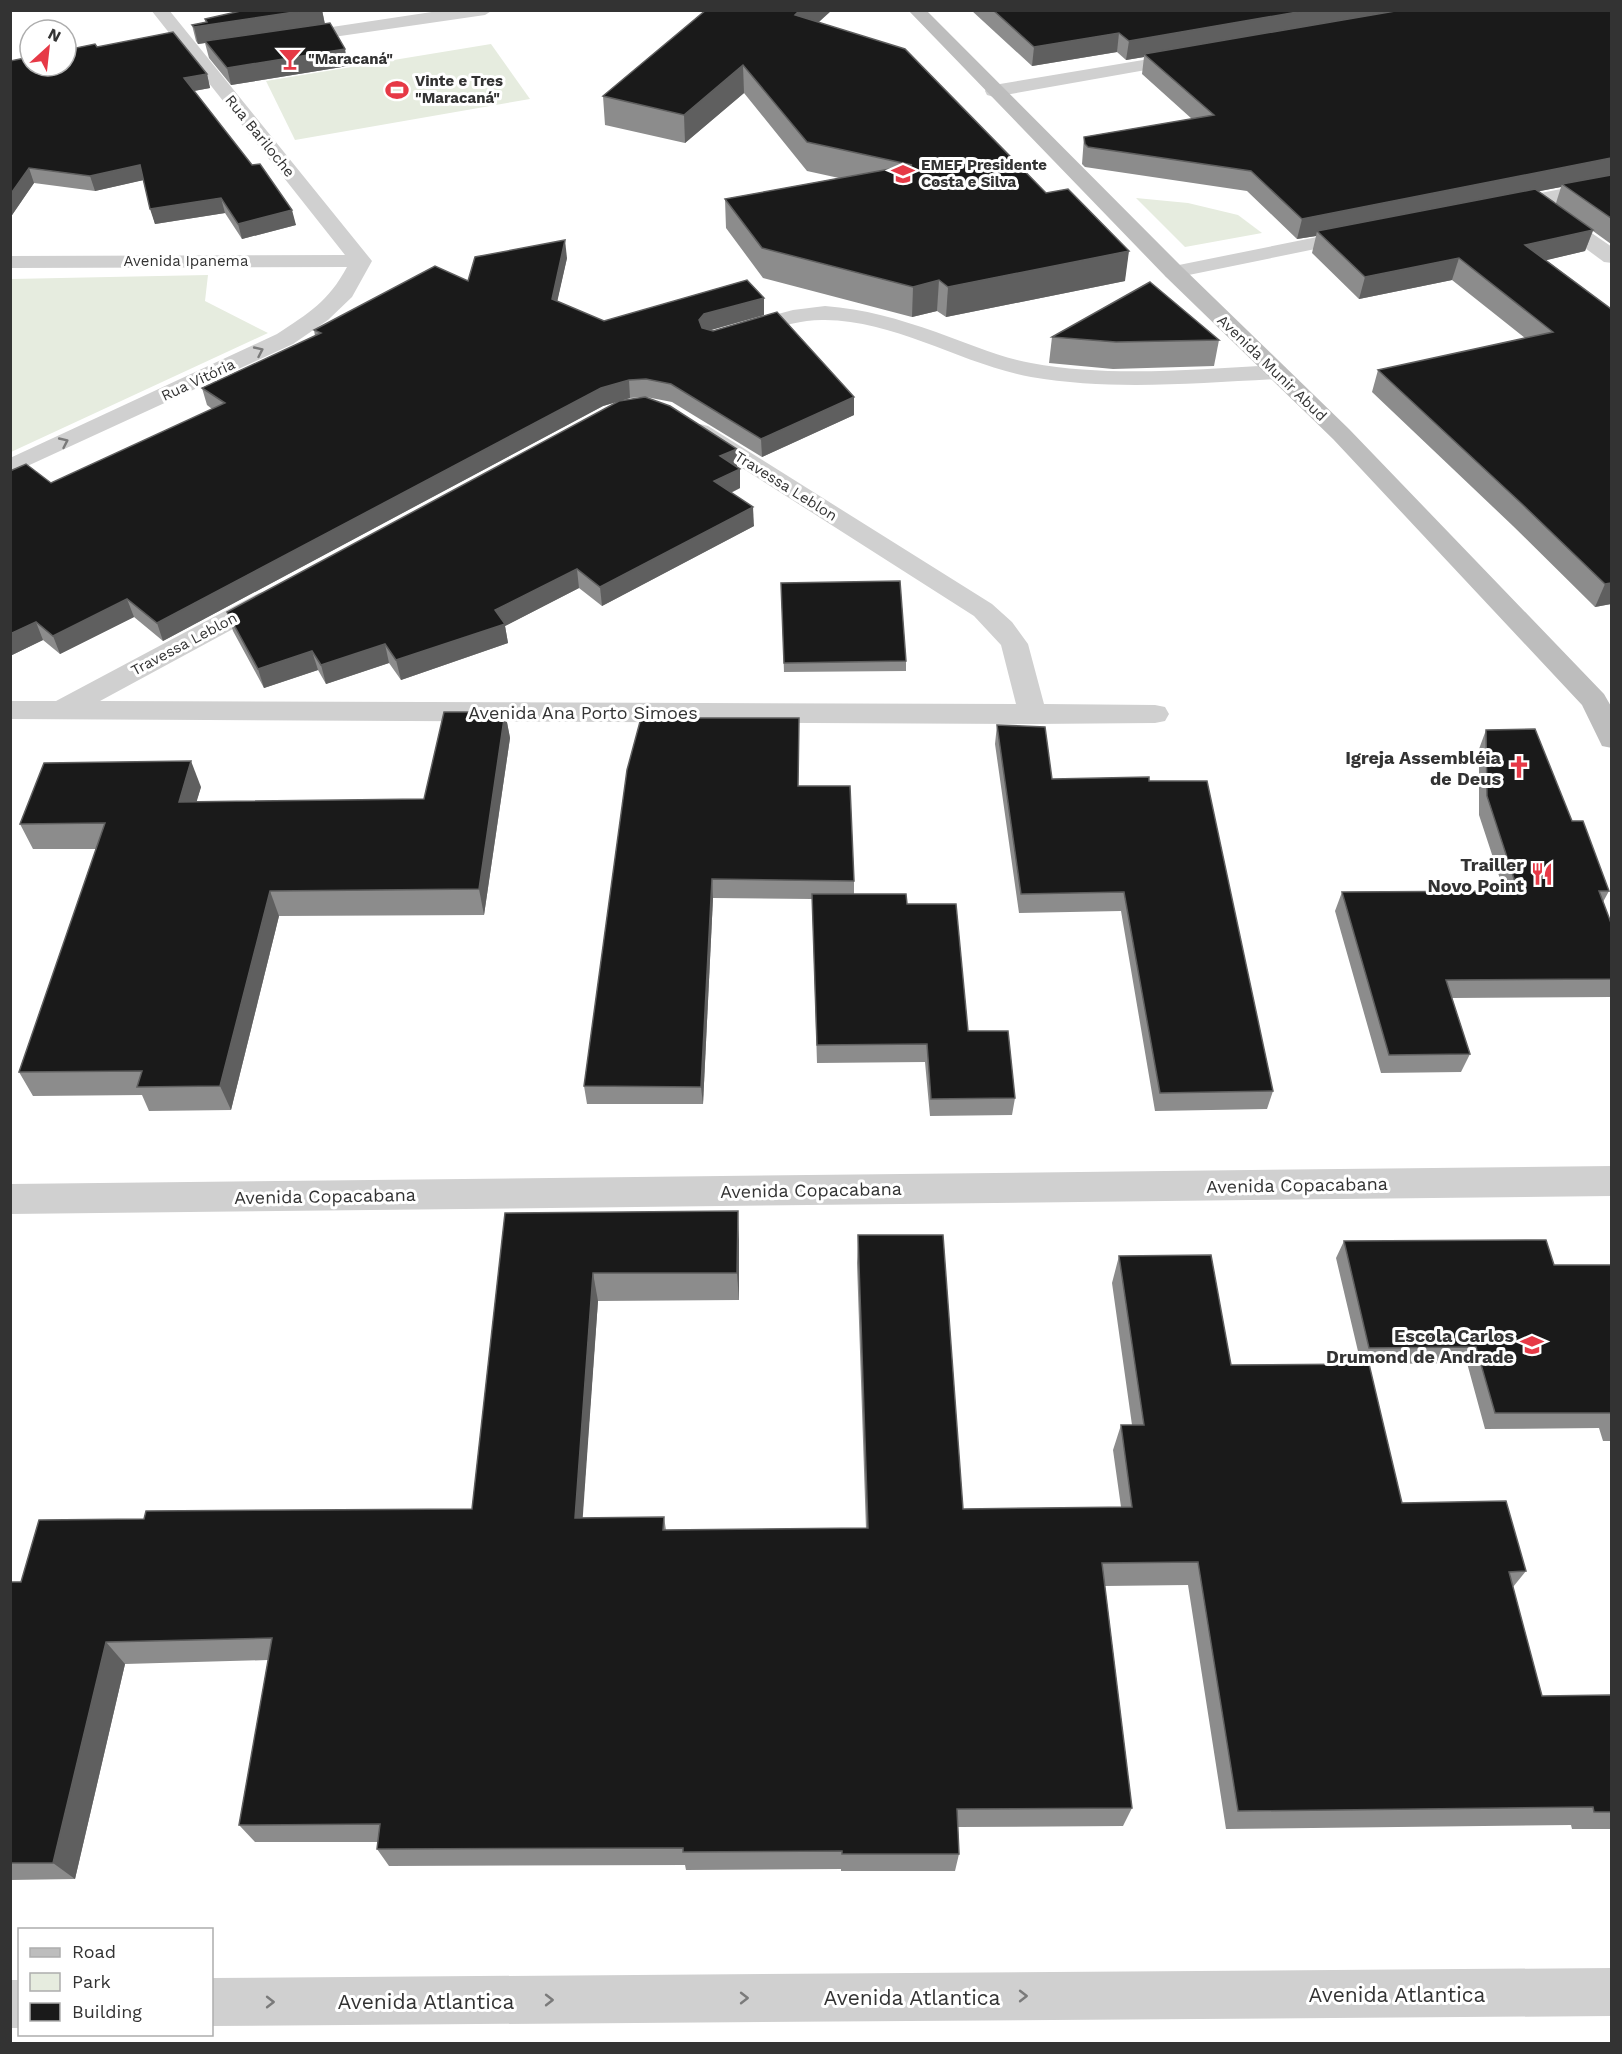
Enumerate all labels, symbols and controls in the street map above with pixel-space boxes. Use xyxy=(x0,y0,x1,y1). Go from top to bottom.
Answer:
north arrow xyxy=(18,18,78,78)
text: N xyxy=(45,24,64,46)
bar icon: "Maracaná" xyxy=(277,46,303,72)
place label: "Maracaná" xyxy=(308,50,393,68)
place label: Vinte e Tres "Maracaná" xyxy=(415,72,503,107)
sports icon: Vinte e Tres "Maracaná" xyxy=(384,77,410,103)
street label: Rua Bariloche xyxy=(221,91,299,181)
place label: EMEF Presidente Costa e Silva xyxy=(921,156,1047,191)
school or university icon: EMEF Presidente Costa e Silva xyxy=(890,161,916,187)
street label: Avenida Ipanema xyxy=(124,252,249,270)
street label: Avenida Munir Abud xyxy=(1213,311,1331,425)
one-way arrow xyxy=(253,347,264,359)
street label: Rua Vitória xyxy=(158,355,238,405)
one-way arrow xyxy=(57,438,68,450)
street label: Travessa Leblon xyxy=(731,447,841,525)
street label: Travessa Leblon xyxy=(128,608,240,680)
street label: Avenida Ana Porto Simoes xyxy=(468,702,698,723)
place label: Igreja Assembléia de Deus xyxy=(1345,747,1502,789)
church icon: Igreja Assembléia de Deus xyxy=(1506,754,1532,780)
place label: Trailler Novo Point xyxy=(1427,854,1524,896)
restaurant icon: Trailler Novo Point xyxy=(1529,861,1555,887)
street label: Avenida Copacabana xyxy=(1206,1173,1388,1197)
street label: Avenida Copacabana xyxy=(720,1178,902,1202)
street label: Avenida Copacabana xyxy=(234,1184,416,1208)
place label: Escola Carlos Drumond de Andrade xyxy=(1326,1325,1514,1367)
school or university icon: Escola Carlos Drumond de Andrade xyxy=(1519,1332,1545,1358)
legend xyxy=(18,1928,213,2036)
text: Road xyxy=(72,1941,116,1962)
text: Park xyxy=(72,1971,111,1992)
street label: Avenida Atlantica xyxy=(1309,1982,1486,2007)
street label: Avenida Atlantica xyxy=(824,1985,1001,2010)
street label: Avenida Atlantica xyxy=(338,1989,515,2014)
one-way arrow xyxy=(1018,1990,1027,2002)
one-way arrow xyxy=(739,1992,748,2004)
one-way arrow xyxy=(544,1994,553,2006)
one-way arrow xyxy=(265,1996,274,2008)
text: Building xyxy=(72,2001,142,2022)

